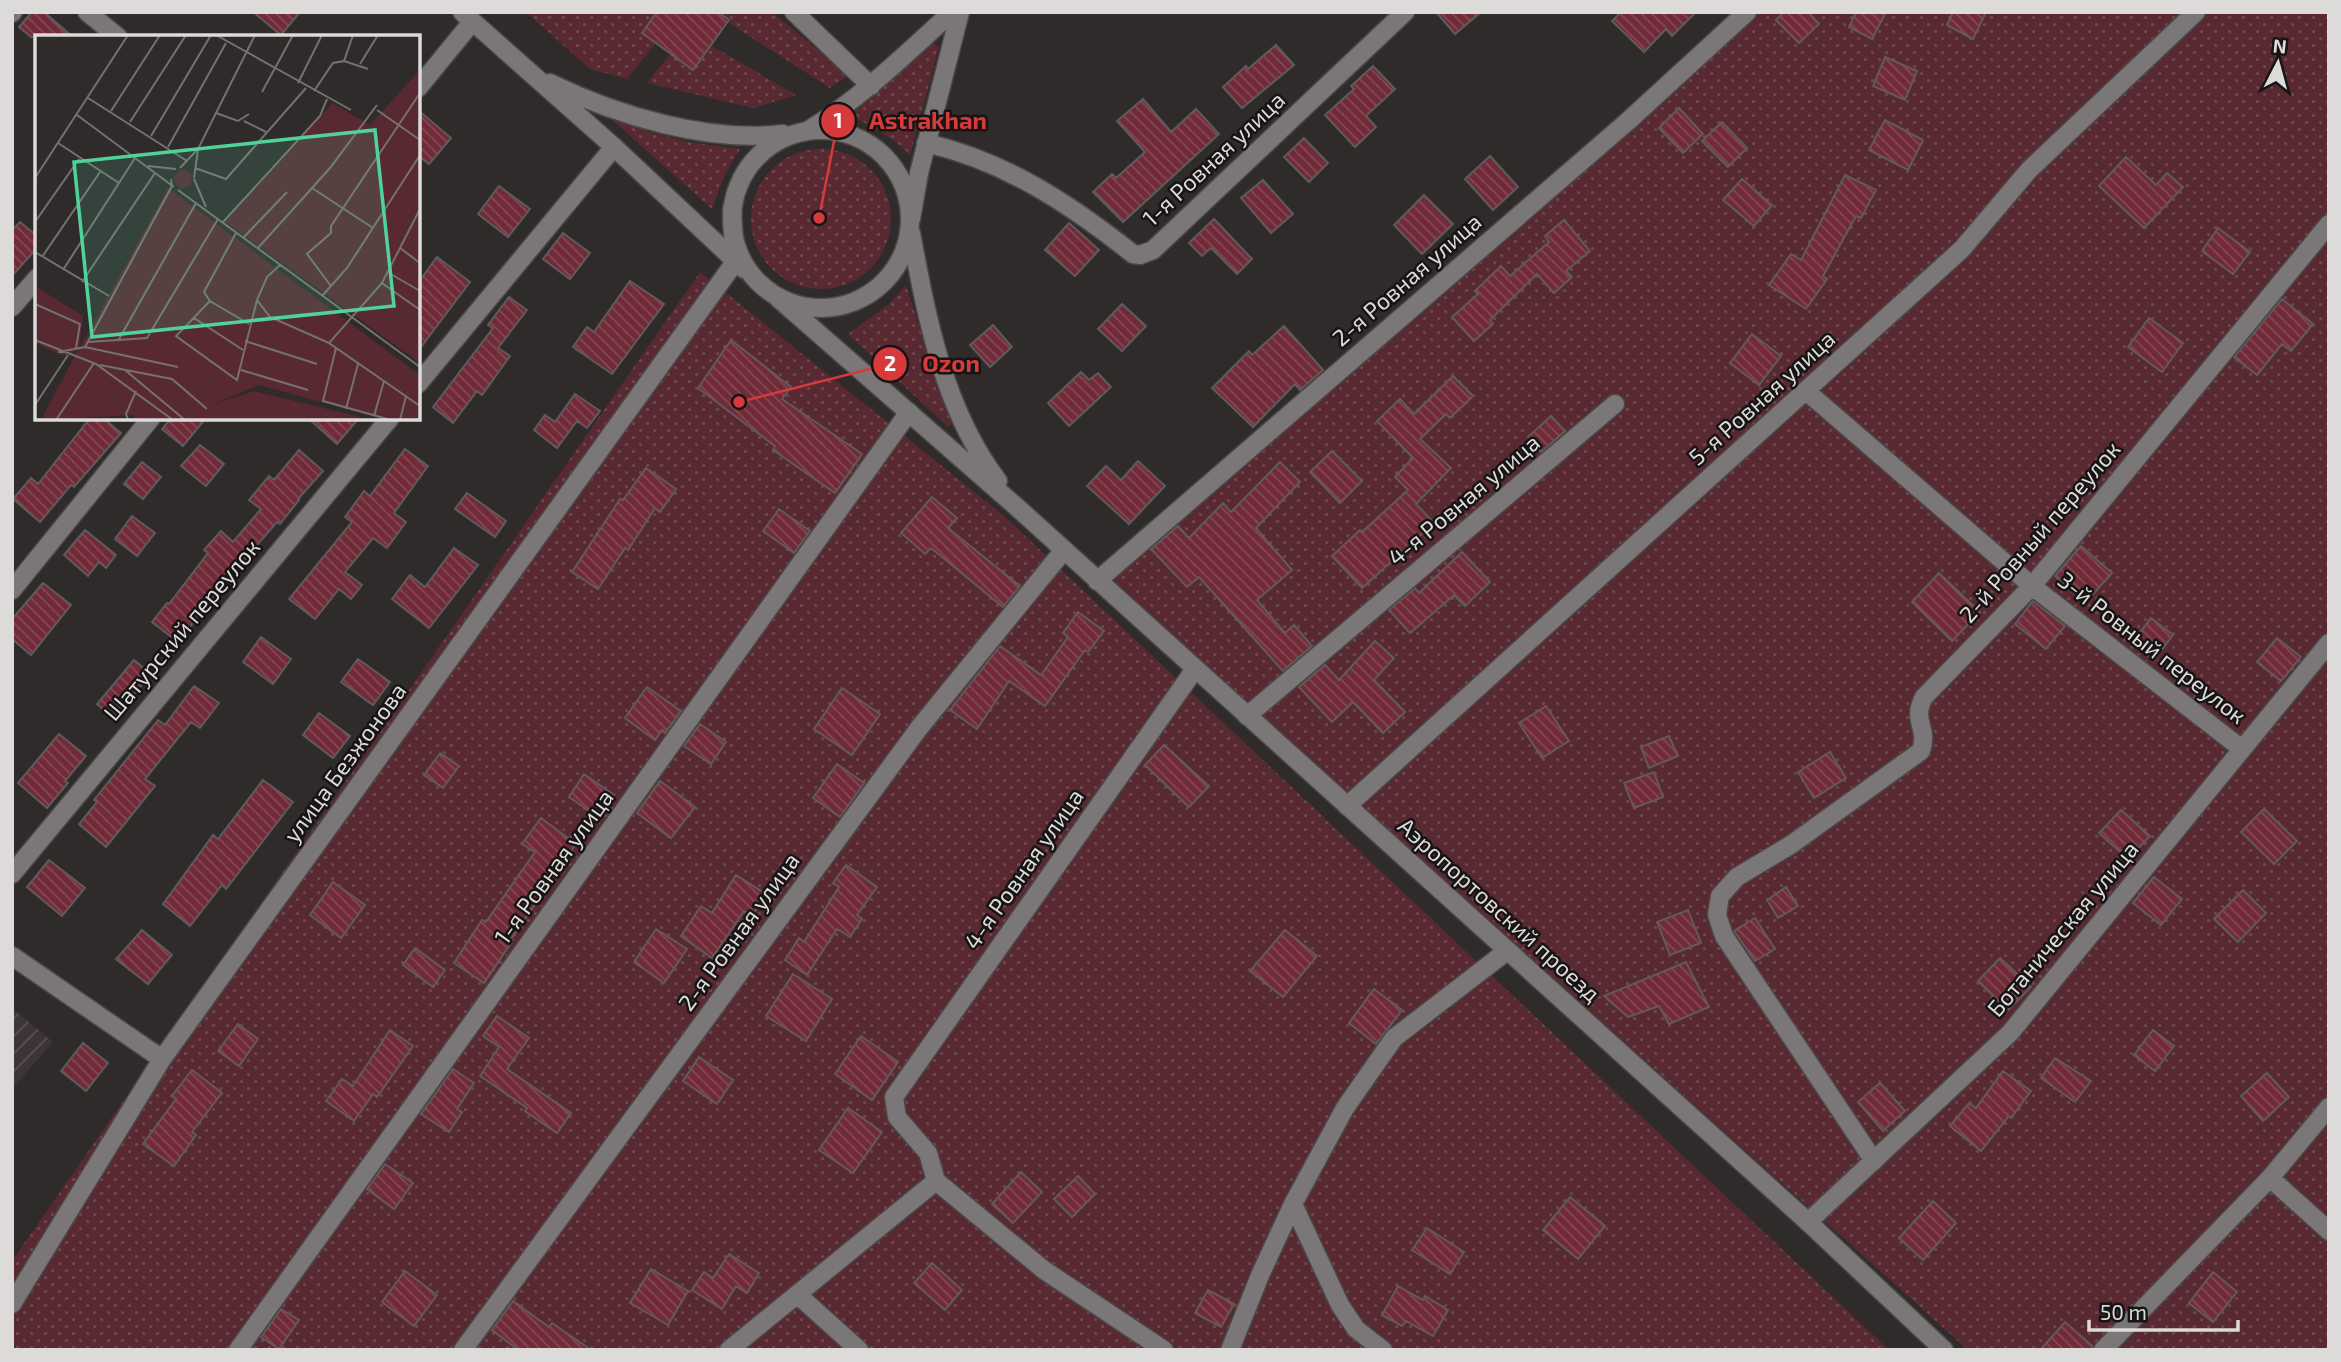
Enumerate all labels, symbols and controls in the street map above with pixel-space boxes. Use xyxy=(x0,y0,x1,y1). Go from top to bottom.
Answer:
north arrow xyxy=(2243,28,2313,98)
text: N xyxy=(2272,33,2288,58)
inset map xyxy=(35,35,420,420)
street label: 1-я Ровная улица xyxy=(1136,85,1291,232)
callout: Astrakhan xyxy=(820,98,1001,143)
text: Astrakhan xyxy=(869,105,987,134)
text: 1 xyxy=(833,107,843,132)
street label: 2-я Ровная улица xyxy=(1326,207,1487,352)
street label: 5-я Ровная улица xyxy=(1682,324,1841,471)
callout: Ozon xyxy=(873,341,994,386)
text: Ozon xyxy=(922,348,980,377)
text: 2 xyxy=(884,350,896,375)
street label: 4-я Ровная улица xyxy=(1382,428,1546,572)
street label: 2-й Ровный переулок xyxy=(1953,435,2126,628)
street label: Шатурский переулок xyxy=(97,533,266,726)
street label: 3-й Ровный переулок xyxy=(2052,565,2252,730)
street label: улица Безжонова xyxy=(277,677,412,848)
street label: 4-я Ровная улица xyxy=(957,783,1090,955)
street label: 1-я Ровная улица xyxy=(488,784,620,950)
street label: Аэропортовский проезд xyxy=(1393,811,1606,1007)
street label: Ботаническая улица xyxy=(1981,835,2145,1022)
street label: 2-я Ровная улица xyxy=(672,847,806,1016)
scale bar xyxy=(2089,1288,2238,1332)
text: 50 m xyxy=(2100,1299,2147,1324)

